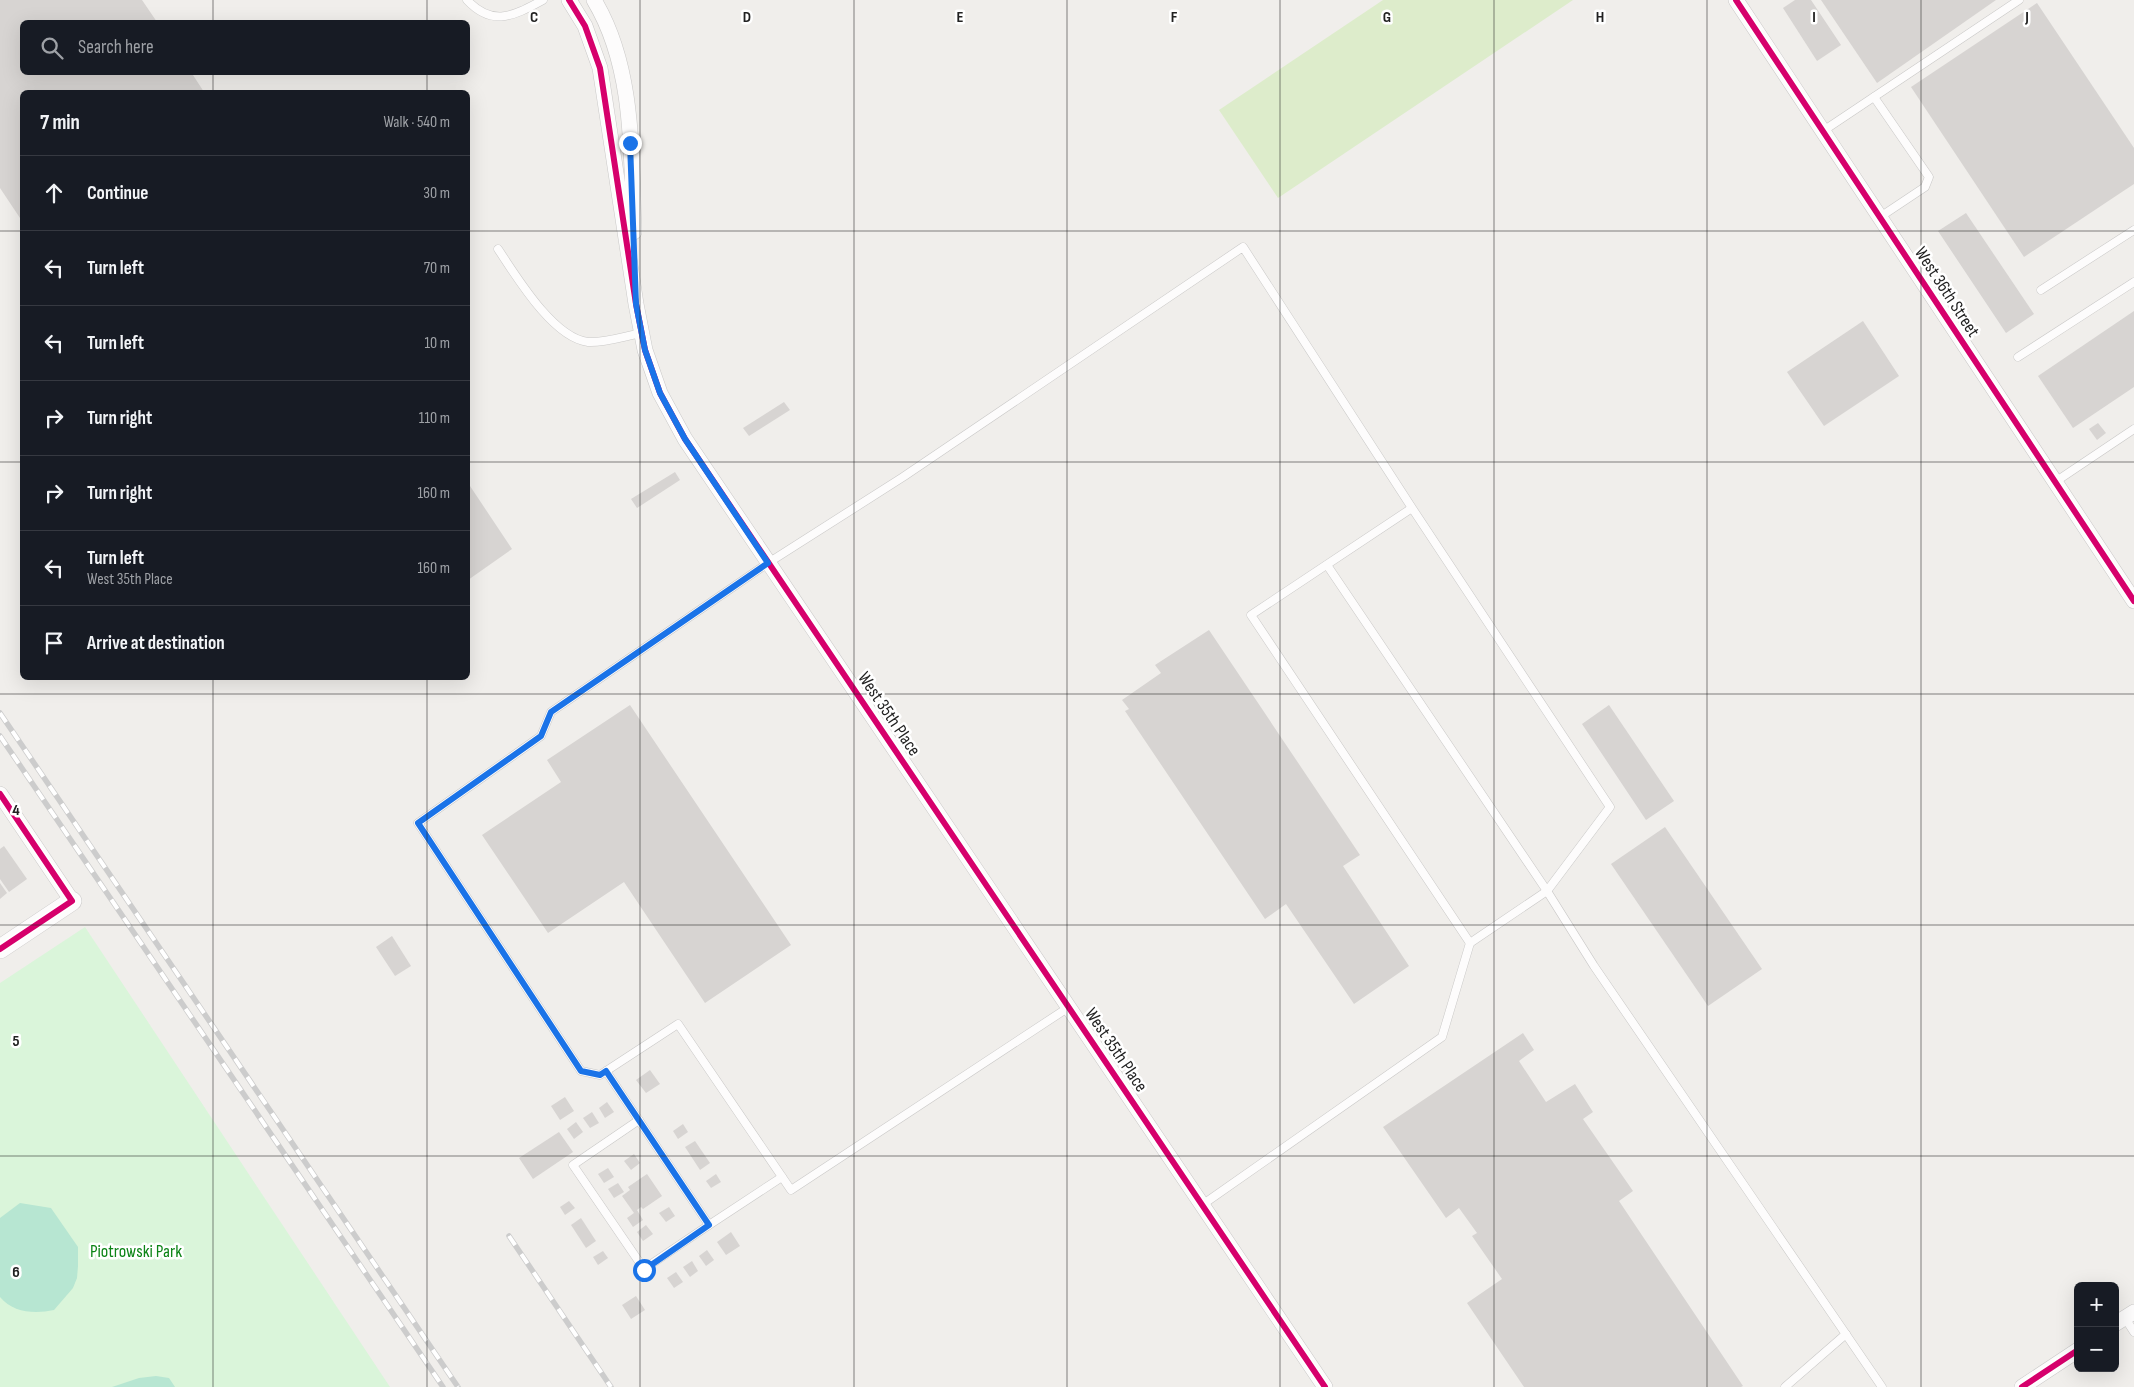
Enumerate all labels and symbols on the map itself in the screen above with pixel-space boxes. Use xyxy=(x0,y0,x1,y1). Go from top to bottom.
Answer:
text: C xyxy=(530,8,538,27)
text: D xyxy=(743,8,751,27)
text: E xyxy=(957,8,964,27)
text: F xyxy=(1171,8,1178,27)
text: G xyxy=(1383,8,1391,27)
text: H xyxy=(1596,8,1604,27)
text: I xyxy=(1812,8,1816,27)
text: J xyxy=(2024,8,2029,27)
route end xyxy=(619,132,642,155)
street label: West 36th Street xyxy=(1910,243,1984,341)
street label: West 35th Place xyxy=(853,668,925,760)
text: 4 xyxy=(12,801,20,820)
street label: West 35th Place xyxy=(1080,1004,1152,1096)
text: 5 xyxy=(12,1032,20,1051)
park label: Piotrowski Park xyxy=(90,1241,182,1262)
route start xyxy=(633,1259,656,1282)
text: 6 xyxy=(12,1263,20,1282)

